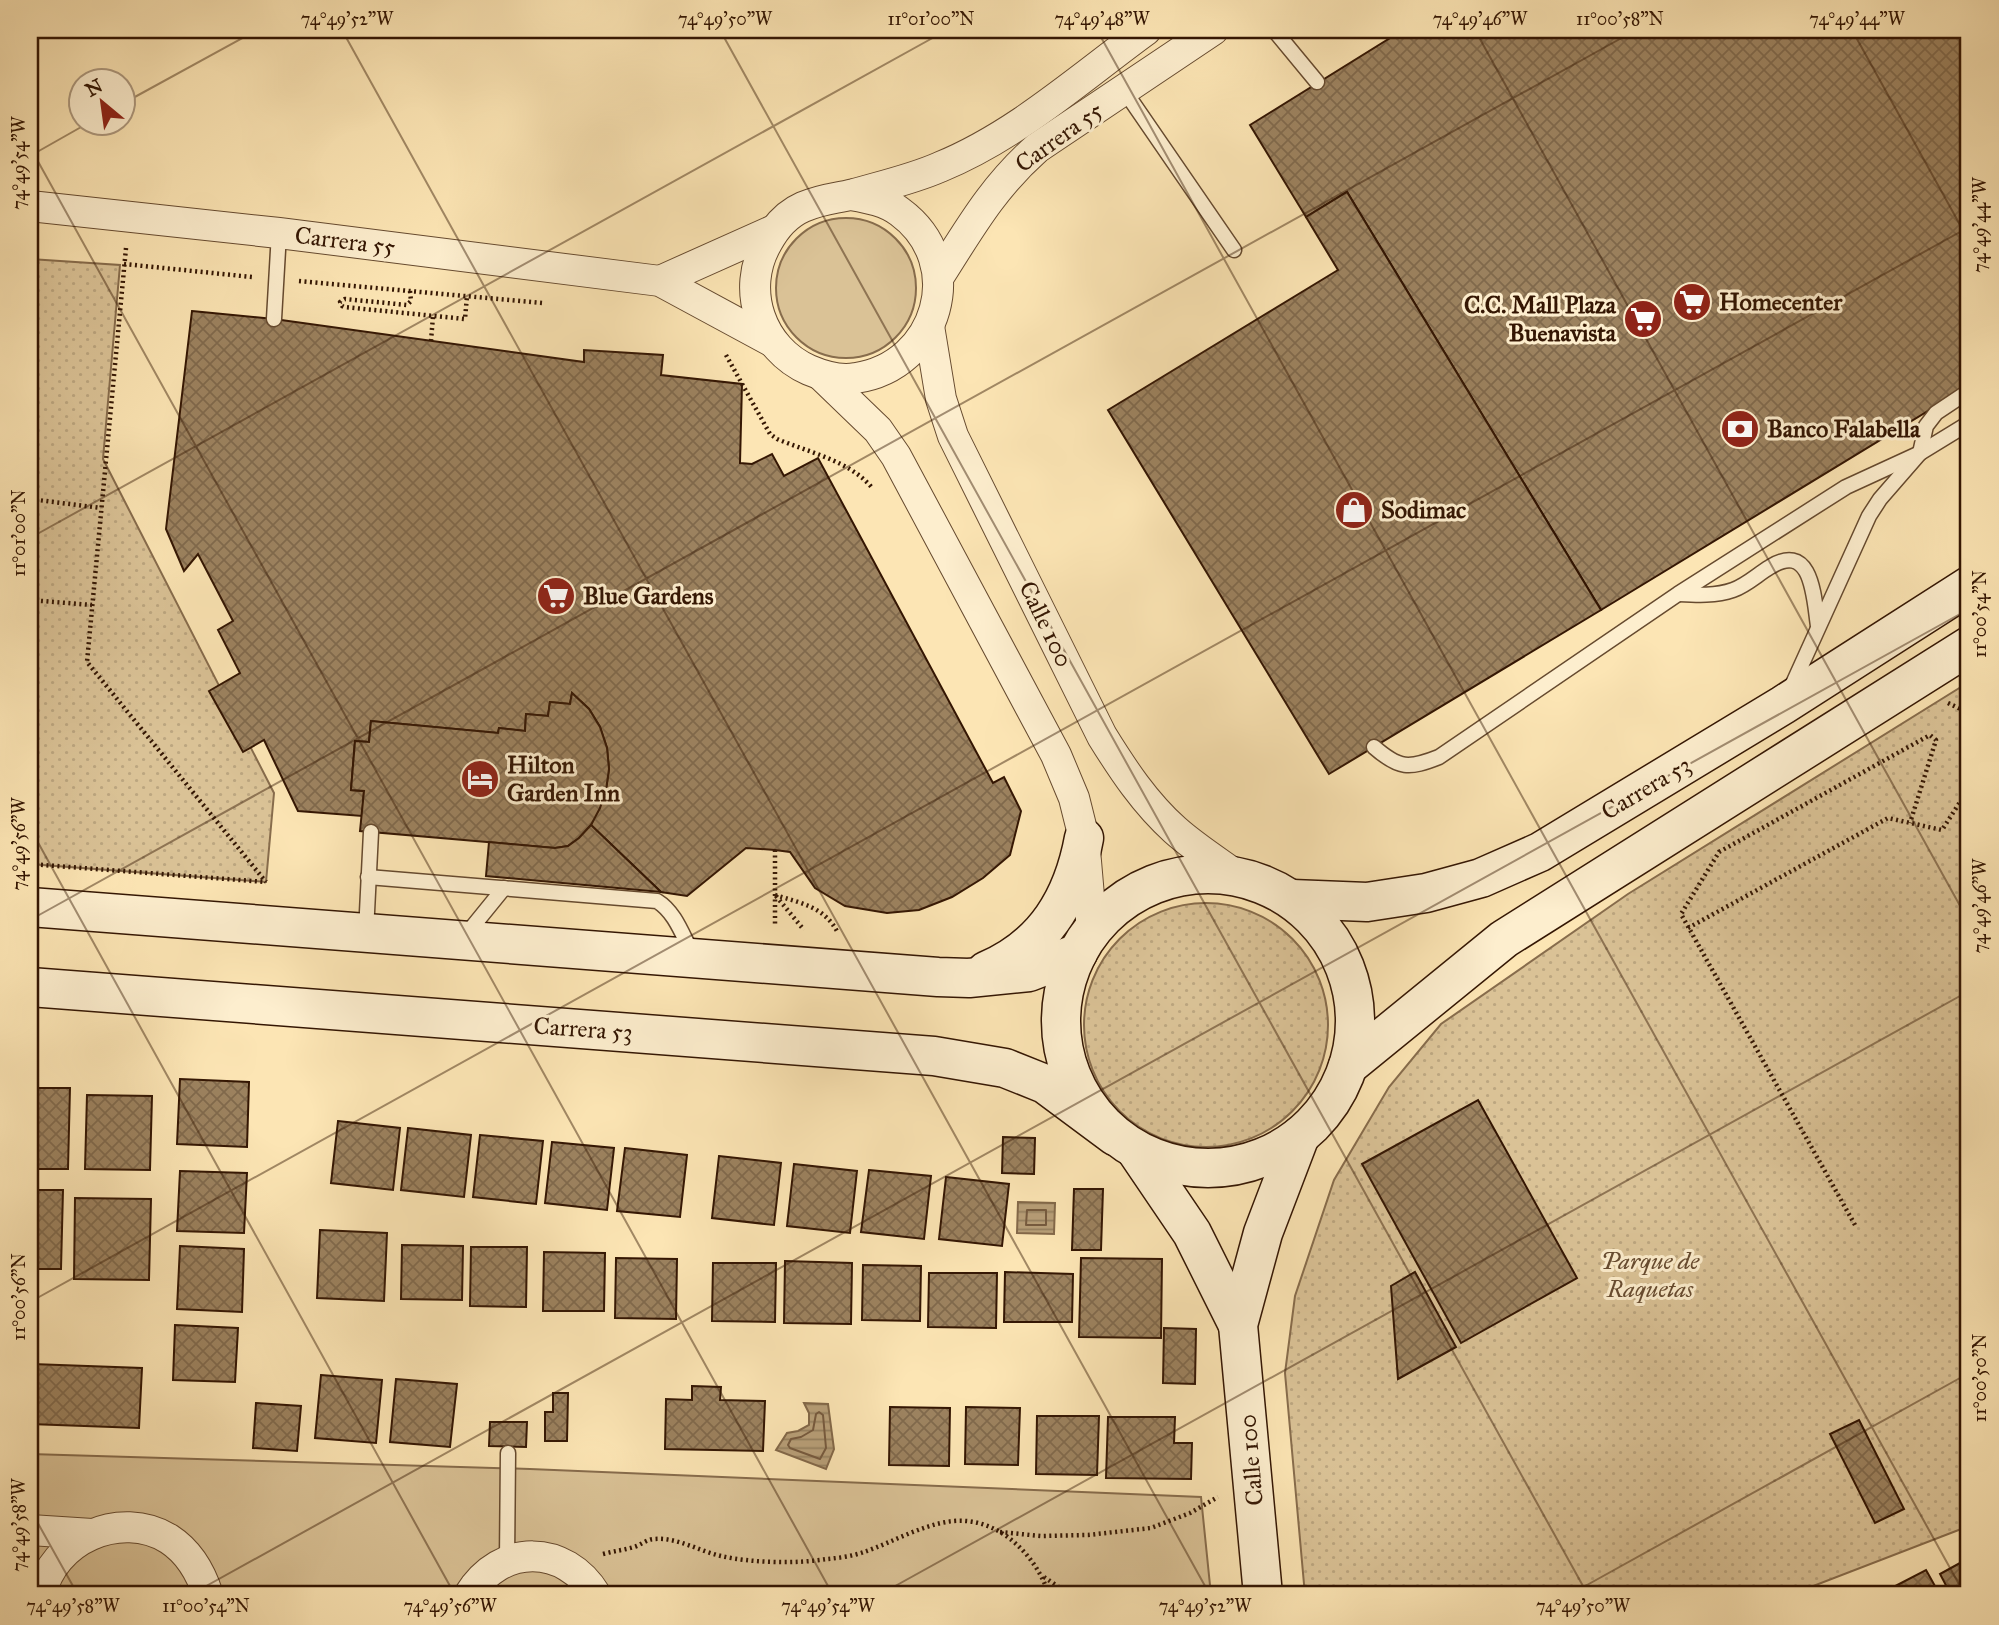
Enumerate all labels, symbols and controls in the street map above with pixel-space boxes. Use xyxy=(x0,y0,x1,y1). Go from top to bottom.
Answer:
text: 74°49'52"W xyxy=(301,8,394,30)
text: 74°49'50"W xyxy=(678,8,773,30)
text: 11°01'00"N xyxy=(887,8,975,30)
text: 74°49'48"W xyxy=(1055,8,1150,30)
text: 74°49'46"W xyxy=(1433,8,1528,30)
text: 11°00'58"N xyxy=(1576,8,1664,30)
text: 74°49'44"W xyxy=(1809,8,1906,30)
north arrow xyxy=(66,66,136,136)
text: N xyxy=(81,74,107,102)
street label: Carrera 55 xyxy=(1009,95,1109,179)
text: 74°49'54"W xyxy=(8,115,30,210)
text: 74°49'44"W xyxy=(1969,176,1991,273)
street label: Carrera 55 xyxy=(293,220,397,262)
supermarket icon: Homecenter xyxy=(1671,281,1713,323)
place label: Homecenter xyxy=(1719,287,1843,317)
place label: C.C. Mall Plaza Buenavista xyxy=(1464,290,1617,348)
supermarket icon: C.C. Mall Plaza Buenavista xyxy=(1622,298,1664,340)
bank icon: Banco Falabella xyxy=(1719,408,1761,450)
place label: Banco Falabella xyxy=(1767,414,1921,444)
text: 11°01'00"N xyxy=(8,489,30,577)
shop icon: Sodimac xyxy=(1333,489,1375,531)
place label: Sodimac xyxy=(1381,495,1466,525)
text: 11°00'54"N xyxy=(1969,570,1991,658)
supermarket icon: Blue Gardens xyxy=(535,575,577,617)
street label: Calle 100 xyxy=(1012,576,1080,672)
place label: Blue Gardens xyxy=(583,581,714,611)
place label: Hilton Garden Inn xyxy=(507,750,620,808)
street label: Carrera 53 xyxy=(1596,750,1696,826)
hotel icon: Hilton Garden Inn xyxy=(459,758,501,800)
text: 74°49'56"W xyxy=(8,797,30,890)
text: 74°49'46"W xyxy=(1969,858,1991,953)
street label: Carrera 53 xyxy=(532,1011,634,1047)
park label: Parque de Raquetas xyxy=(1601,1246,1700,1304)
text: 11°00'56"N xyxy=(8,1253,30,1341)
text: 11°00'50"N xyxy=(1969,1334,1991,1422)
street label: Calle 100 xyxy=(1232,1413,1270,1507)
text: 74°49'58"W xyxy=(8,1477,30,1572)
text: 74°49'58"W xyxy=(26,1595,121,1617)
text: 11°00'54"N xyxy=(162,1595,250,1617)
text: 74°49'56"W xyxy=(404,1595,497,1617)
text: 74°49'54"W xyxy=(781,1595,876,1617)
text: 74°49'52"W xyxy=(1159,1595,1252,1617)
text: 74°49'50"W xyxy=(1536,1595,1631,1617)

